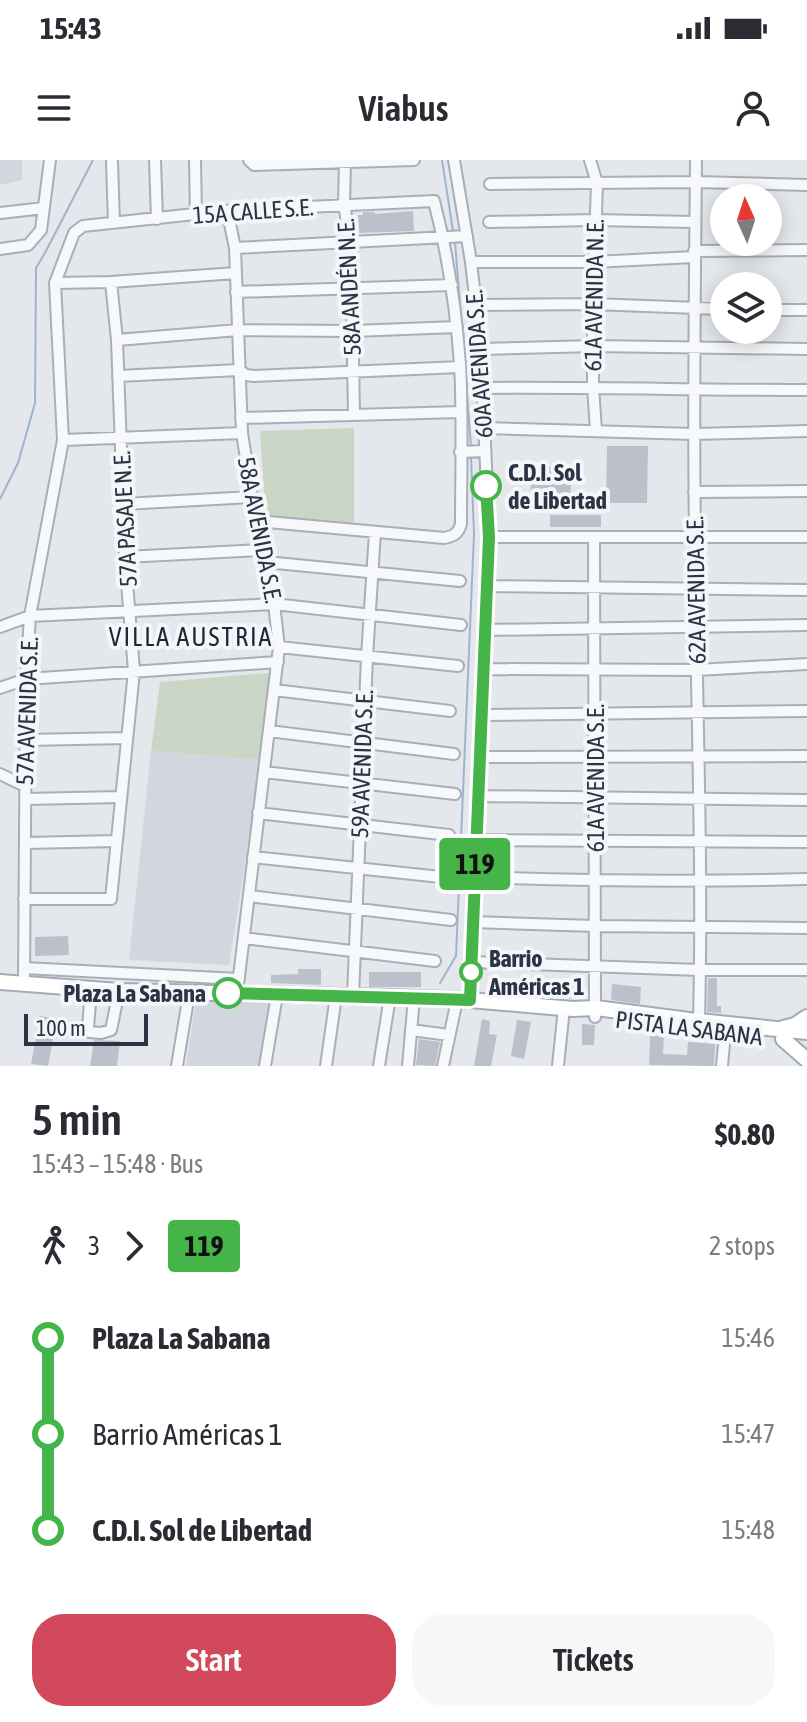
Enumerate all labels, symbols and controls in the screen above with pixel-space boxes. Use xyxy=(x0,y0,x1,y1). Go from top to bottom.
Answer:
text: 15:43 xyxy=(40,11,102,45)
icon: menu xyxy=(32,86,76,130)
icon: person xyxy=(731,86,775,130)
text: Viabus xyxy=(359,87,448,129)
north arrow xyxy=(710,184,782,256)
map controls xyxy=(710,184,782,344)
street label: 15A CALLE S.E. xyxy=(192,193,314,229)
street label: 58A ANDÉN N.E. xyxy=(332,218,366,356)
street label: 61A AVENIDA N.E. xyxy=(579,218,609,372)
button: layers xyxy=(710,272,782,344)
street label: 60A AVENIDA S.E. xyxy=(460,289,498,439)
street label: 57A PASAJE N.E. xyxy=(108,450,142,588)
street label: 58A AVENIDA S.E. xyxy=(233,455,287,605)
place label: C.D.I. Sol de Libertad xyxy=(508,459,607,514)
marker: C.D.I. Sol de Libertad xyxy=(471,471,501,501)
street label: 62A AVENIDA S.E. xyxy=(681,516,711,664)
district label: VILLA AUSTRIA xyxy=(109,622,273,652)
street label: 57A AVENIDA S.E. xyxy=(11,636,43,786)
street label: 59A AVENIDA S.E. xyxy=(346,689,378,839)
street label: 61A AVENIDA S.E. xyxy=(582,704,609,852)
line badge: 119 xyxy=(429,838,521,890)
text: 119 xyxy=(455,848,495,880)
place label: Barrio Américas 1 xyxy=(488,945,585,1000)
marker: Barrio Américas 1 xyxy=(460,961,482,983)
marker: Plaza La Sabana xyxy=(213,978,243,1008)
place label: Plaza La Sabana xyxy=(63,980,206,1007)
street label: PISTA LA SABANA xyxy=(614,1006,764,1050)
scale bar xyxy=(24,1010,148,1046)
text: 100 m xyxy=(36,1015,86,1041)
text: 5 min xyxy=(32,1094,122,1144)
text: $0.80 xyxy=(715,1117,775,1151)
text: 15:43 – 15:48 · Bus xyxy=(32,1149,203,1179)
icon: walk xyxy=(32,1224,76,1268)
icon: forward xyxy=(112,1224,156,1268)
text: 119 xyxy=(184,1230,224,1262)
text: 3 xyxy=(88,1231,100,1261)
text: 2 stops xyxy=(709,1231,775,1261)
text: Plaza La Sabana xyxy=(92,1321,270,1355)
text: 15:46 xyxy=(721,1323,775,1353)
text: Barrio Américas 1 xyxy=(92,1417,283,1451)
text: 15:47 xyxy=(721,1419,775,1449)
text: C.D.I. Sol de Libertad xyxy=(92,1513,312,1547)
text: 15:48 xyxy=(721,1515,775,1545)
button: Start xyxy=(32,1614,396,1706)
button: Tickets xyxy=(412,1614,775,1706)

